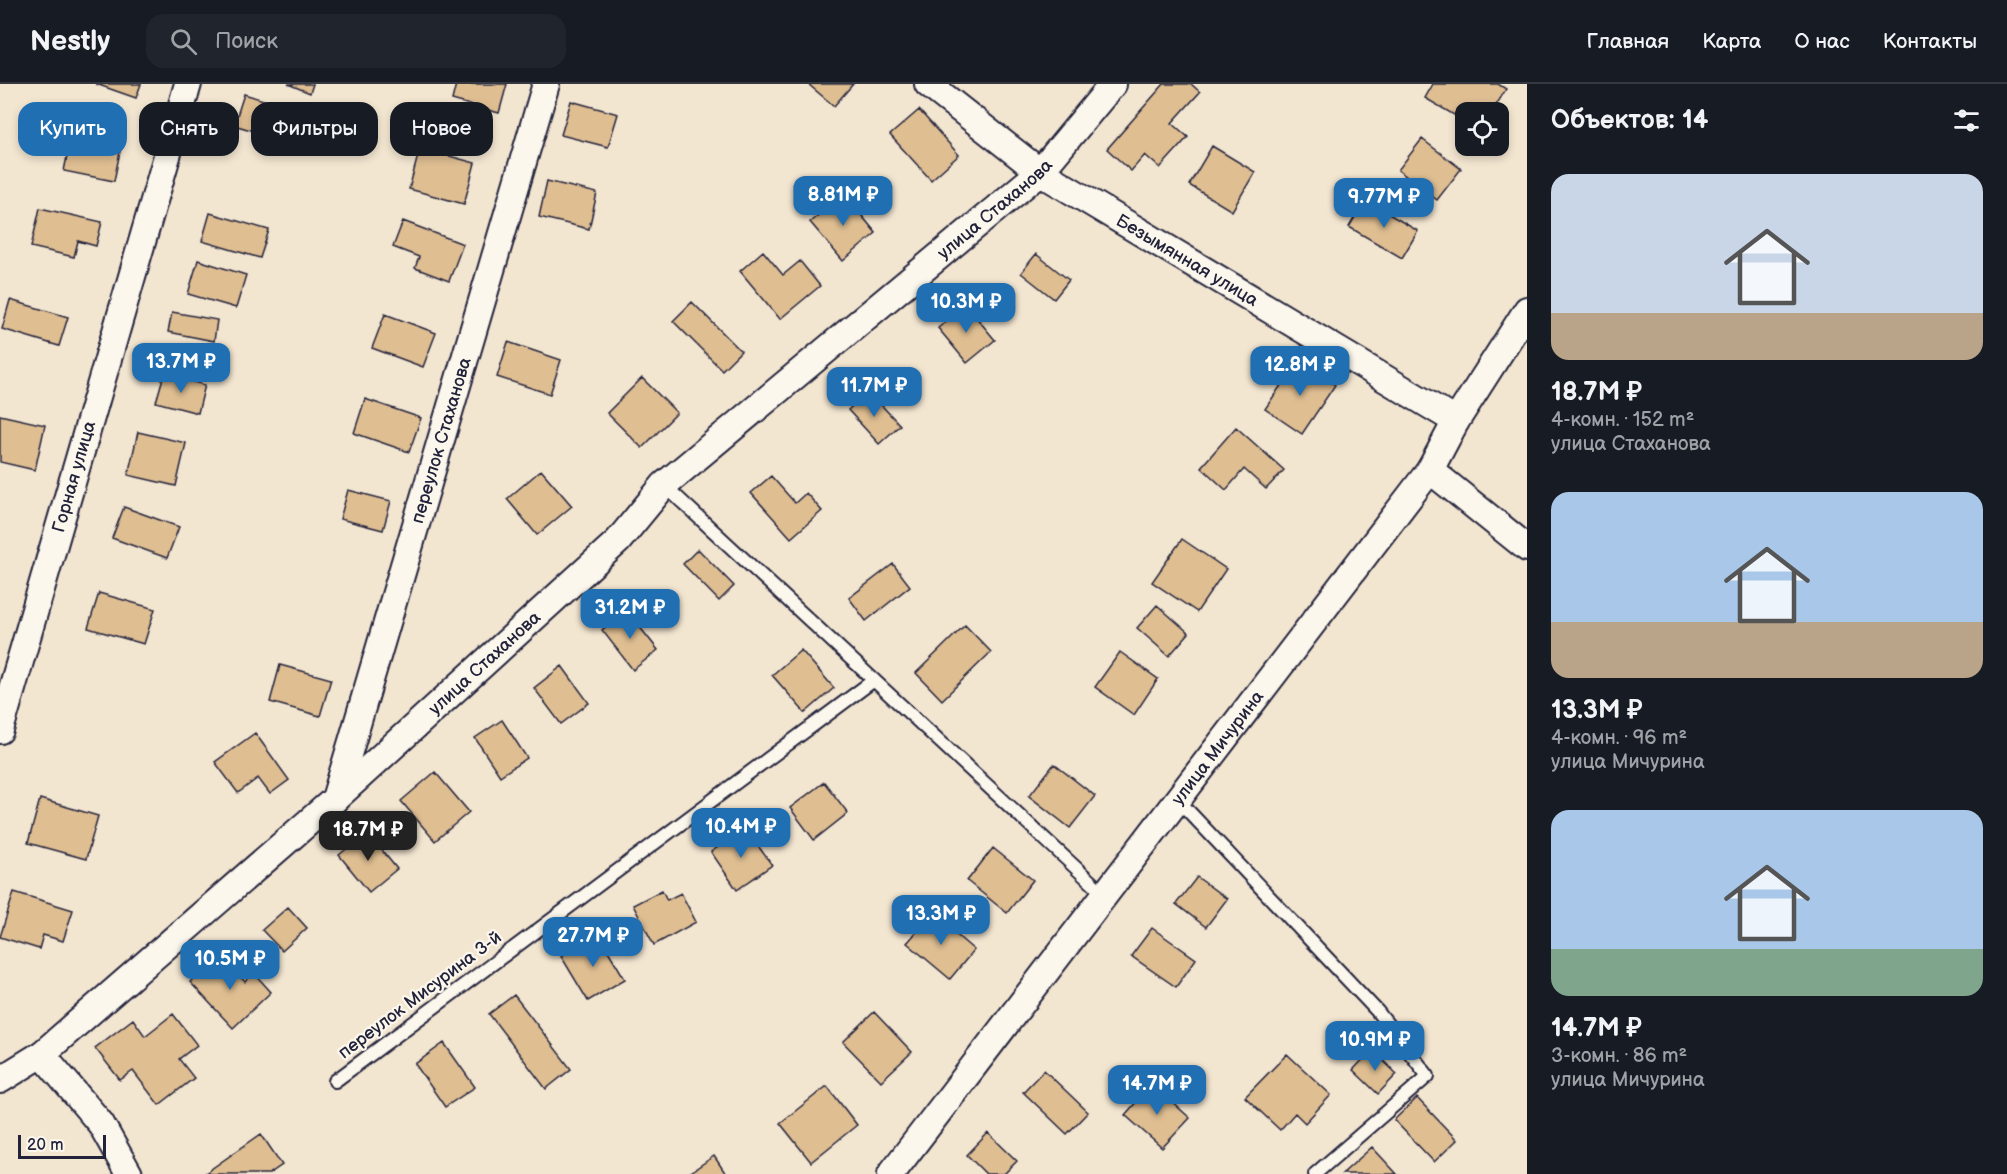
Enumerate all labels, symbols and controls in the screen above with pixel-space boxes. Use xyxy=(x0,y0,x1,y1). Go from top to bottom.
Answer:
search box xyxy=(146,14,566,68)
text: Nestly xyxy=(30,25,110,58)
icon: search xyxy=(167,25,200,58)
text: Поиск xyxy=(215,28,278,55)
text: Главная xyxy=(1586,29,1669,54)
text: Карта xyxy=(1702,29,1761,54)
text: О нас xyxy=(1794,29,1850,54)
text: Контакты xyxy=(1883,29,1977,54)
chip: Купить xyxy=(18,102,127,156)
chip: Снять xyxy=(139,102,239,156)
chip: Фильтры xyxy=(251,102,378,156)
chip: Новое xyxy=(390,102,493,156)
map controls xyxy=(1455,102,1509,156)
button: locate xyxy=(1455,102,1509,156)
icon: filters xyxy=(1950,104,1983,137)
text: Объектов: 14 xyxy=(1551,105,1708,136)
street label: улица Стаханова xyxy=(933,155,1057,263)
pin: 8.81M ₽ xyxy=(788,176,898,227)
pin: 9.77M ₽ xyxy=(1329,178,1439,229)
text: 8.81M ₽ xyxy=(807,183,879,207)
text: 9.77M ₽ xyxy=(1348,185,1420,209)
street label: Безымянная улица xyxy=(1112,210,1262,311)
icon: home xyxy=(1713,213,1821,321)
pin: 10.3M ₽ xyxy=(911,283,1021,334)
text: 10.3M ₽ xyxy=(930,290,1002,314)
pin: 13.7M ₽ xyxy=(126,343,236,394)
pin: 12.8M ₽ xyxy=(1245,346,1355,397)
text: 13.7M ₽ xyxy=(146,350,216,374)
text: 12.8M ₽ xyxy=(1264,353,1336,377)
street label: переулок Стаханова xyxy=(406,354,475,526)
pin: 11.7M ₽ xyxy=(819,367,929,418)
text: 11.7M ₽ xyxy=(841,374,907,398)
text: 18.7M ₽ xyxy=(1551,377,1642,408)
text: 4-комн. · 152 m² xyxy=(1551,408,1694,432)
street label: Горная улица xyxy=(48,418,100,535)
text: улица Стаханова xyxy=(1551,432,1711,456)
icon: home xyxy=(1713,531,1821,639)
pin: 31.2M ₽ xyxy=(575,589,685,640)
text: 31.2M ₽ xyxy=(595,596,665,620)
street label: улица Стаханова xyxy=(424,606,545,719)
street label: улица Мичурина xyxy=(1167,686,1268,809)
text: 13.3M ₽ xyxy=(1551,695,1643,726)
text: 4-комн. · 96 m² xyxy=(1551,726,1687,750)
text: улица Мичурина xyxy=(1551,750,1705,774)
pin: 10.4M ₽ xyxy=(686,808,796,859)
pin: 18.7M ₽ xyxy=(313,811,423,862)
text: 10.4M ₽ xyxy=(705,815,777,839)
text: 18.7M ₽ xyxy=(333,818,403,842)
icon: home xyxy=(1713,849,1821,957)
pin: 13.3M ₽ xyxy=(886,895,996,946)
text: 13.3M ₽ xyxy=(906,902,976,926)
pin: 27.7M ₽ xyxy=(538,917,648,968)
text: 27.7M ₽ xyxy=(557,924,629,948)
street label: переулок Мисурина 3-й xyxy=(334,927,506,1063)
pin: 10.5M ₽ xyxy=(175,940,285,991)
text: 10.5M ₽ xyxy=(194,947,266,971)
text: 14.7M ₽ xyxy=(1551,1013,1642,1044)
pin: 10.9M ₽ xyxy=(1320,1021,1430,1072)
text: 10.9M ₽ xyxy=(1339,1028,1411,1052)
text: 3-комн. · 86 m² xyxy=(1551,1044,1687,1068)
pin: 14.7M ₽ xyxy=(1102,1065,1212,1116)
text: улица Мичурина xyxy=(1551,1068,1705,1092)
text: 14.7M ₽ xyxy=(1122,1072,1192,1096)
scale bar xyxy=(18,1132,106,1160)
text: 20 m xyxy=(27,1136,63,1155)

